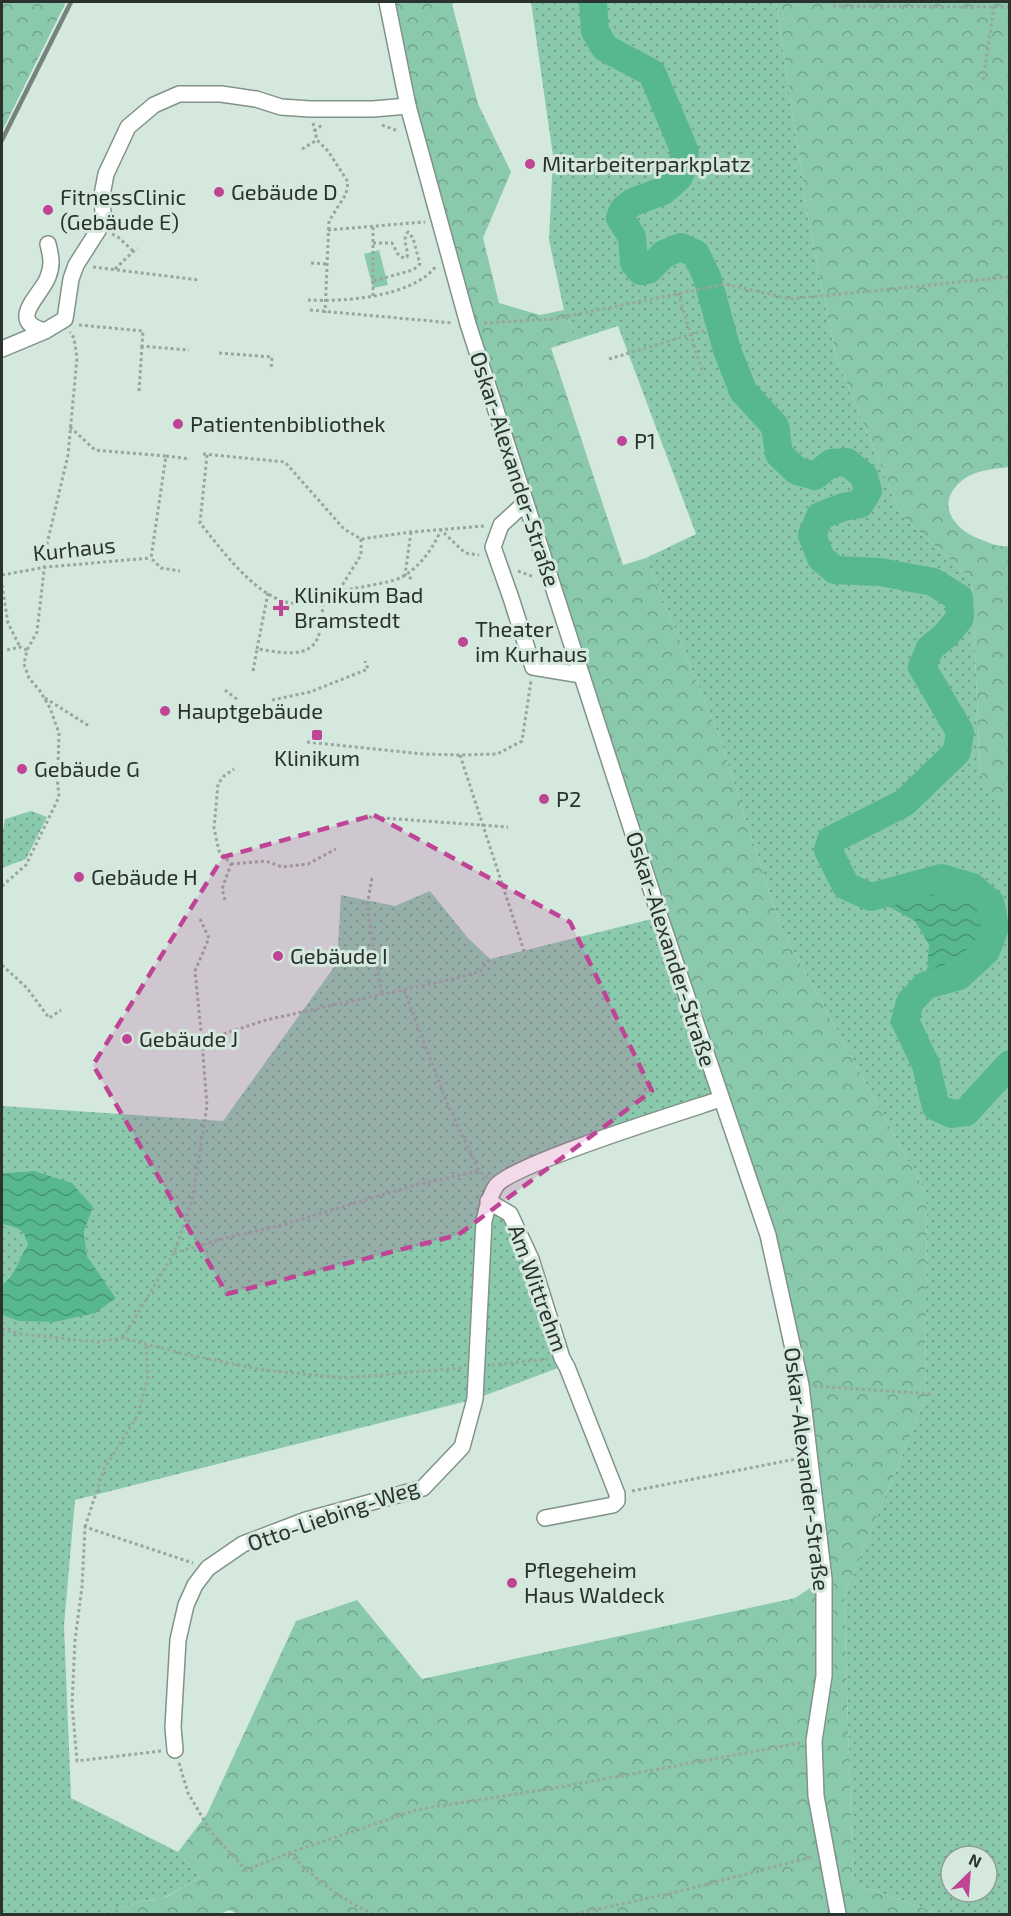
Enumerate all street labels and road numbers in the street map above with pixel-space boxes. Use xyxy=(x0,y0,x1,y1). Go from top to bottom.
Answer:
street label: Oskar-Alexander-Straße xyxy=(466,348,566,589)
street label: Kurhaus xyxy=(31,531,116,565)
street label: Oskar-Alexander-Straße xyxy=(622,828,722,1069)
street label: Am Wittrehm xyxy=(504,1221,574,1355)
street label: Oskar-Alexander-Straße xyxy=(780,1346,836,1592)
street label: Otto-Liebing-Weg xyxy=(243,1473,422,1556)

